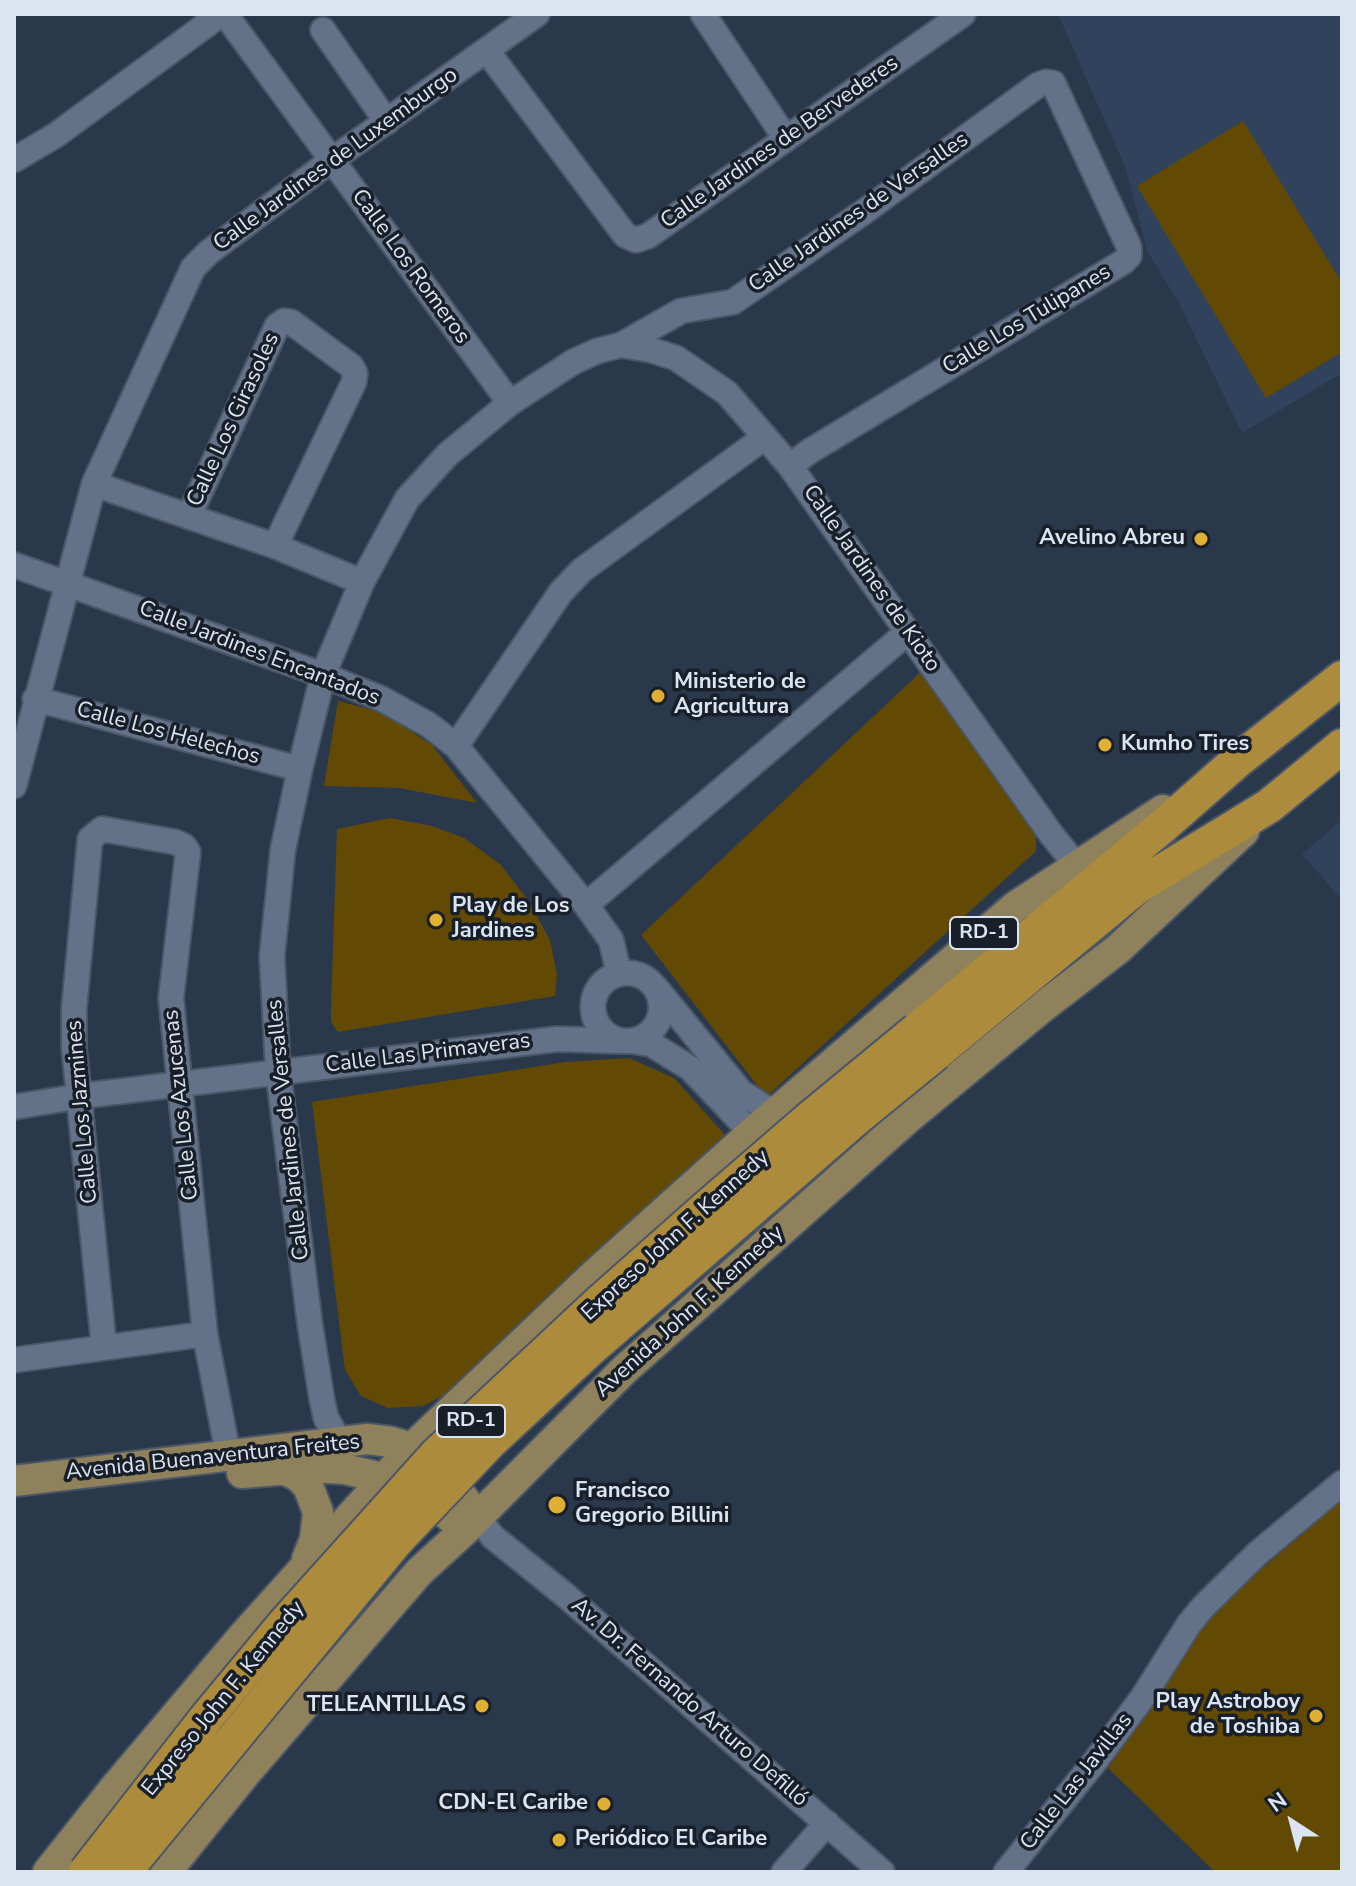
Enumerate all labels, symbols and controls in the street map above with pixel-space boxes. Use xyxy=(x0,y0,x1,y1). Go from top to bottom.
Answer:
street label: Calle Jardines de Bervederes xyxy=(656,51,904,235)
street label: Calle Jardines de Luxemburgo xyxy=(209,63,463,257)
street label: Calle Jardines de Versalles xyxy=(744,127,974,299)
street label: Calle Los Romeros xyxy=(345,185,475,349)
street label: Calle Los Tulipanes xyxy=(938,259,1116,381)
street label: Calle Los Girasoles xyxy=(182,329,286,511)
street label: Calle Jardines de Kioto xyxy=(796,480,946,678)
place label: Avelino Abreu xyxy=(1039,526,1185,552)
marker: Avelino Abreu xyxy=(1192,530,1210,548)
street label: Calle Jardines Encantados xyxy=(135,596,383,712)
place label: Ministerio de Agricultura xyxy=(674,670,806,722)
marker: Ministerio de Agricultura xyxy=(649,687,667,705)
street label: Calle Los Helechos xyxy=(73,697,263,771)
place label: Kumho Tires xyxy=(1121,732,1249,758)
marker: Kumho Tires xyxy=(1096,736,1114,754)
place label: Play de Los Jardines xyxy=(452,894,570,946)
marker: Play de Los Jardines xyxy=(427,911,445,929)
road number: RD-1 xyxy=(950,917,1018,949)
street label: Calle Jardines de Versalles xyxy=(262,998,316,1262)
street label: Calle Los Azucenas xyxy=(159,1008,205,1202)
street label: Calle Los Jazmines xyxy=(62,1019,104,1205)
street label: Calle Las Primaveras xyxy=(324,1028,532,1080)
street label: Expreso John F. Kennedy xyxy=(577,1145,775,1327)
street label: Avenida John F. Kennedy xyxy=(590,1220,790,1404)
road number: RD-1 xyxy=(437,1405,505,1437)
street label: Avenida Buenaventura Freites xyxy=(65,1429,361,1487)
place label: Francisco Gregorio Billini xyxy=(575,1479,729,1530)
marker: Francisco Gregorio Billini xyxy=(546,1494,568,1516)
street label: Av. Dr. Fernando Arturo Defilló xyxy=(565,1593,813,1813)
street label: Expreso John F. Kennedy xyxy=(137,1596,311,1802)
place label: Play Astroboy de Toshiba xyxy=(1156,1690,1300,1742)
place label: TELEANTILLAS xyxy=(307,1693,466,1719)
marker: TELEANTILLAS xyxy=(473,1697,491,1715)
marker: Play Astroboy de Toshiba xyxy=(1307,1707,1325,1725)
street label: Calle Las Javillas xyxy=(1015,1708,1139,1856)
north arrow xyxy=(1252,1782,1332,1862)
text: N xyxy=(1262,1786,1293,1820)
place label: CDN-El Caribe xyxy=(438,1791,588,1817)
marker: CDN-El Caribe xyxy=(595,1795,613,1813)
place label: Periódico El Caribe xyxy=(575,1827,767,1853)
marker: Periódico El Caribe xyxy=(550,1831,568,1849)

